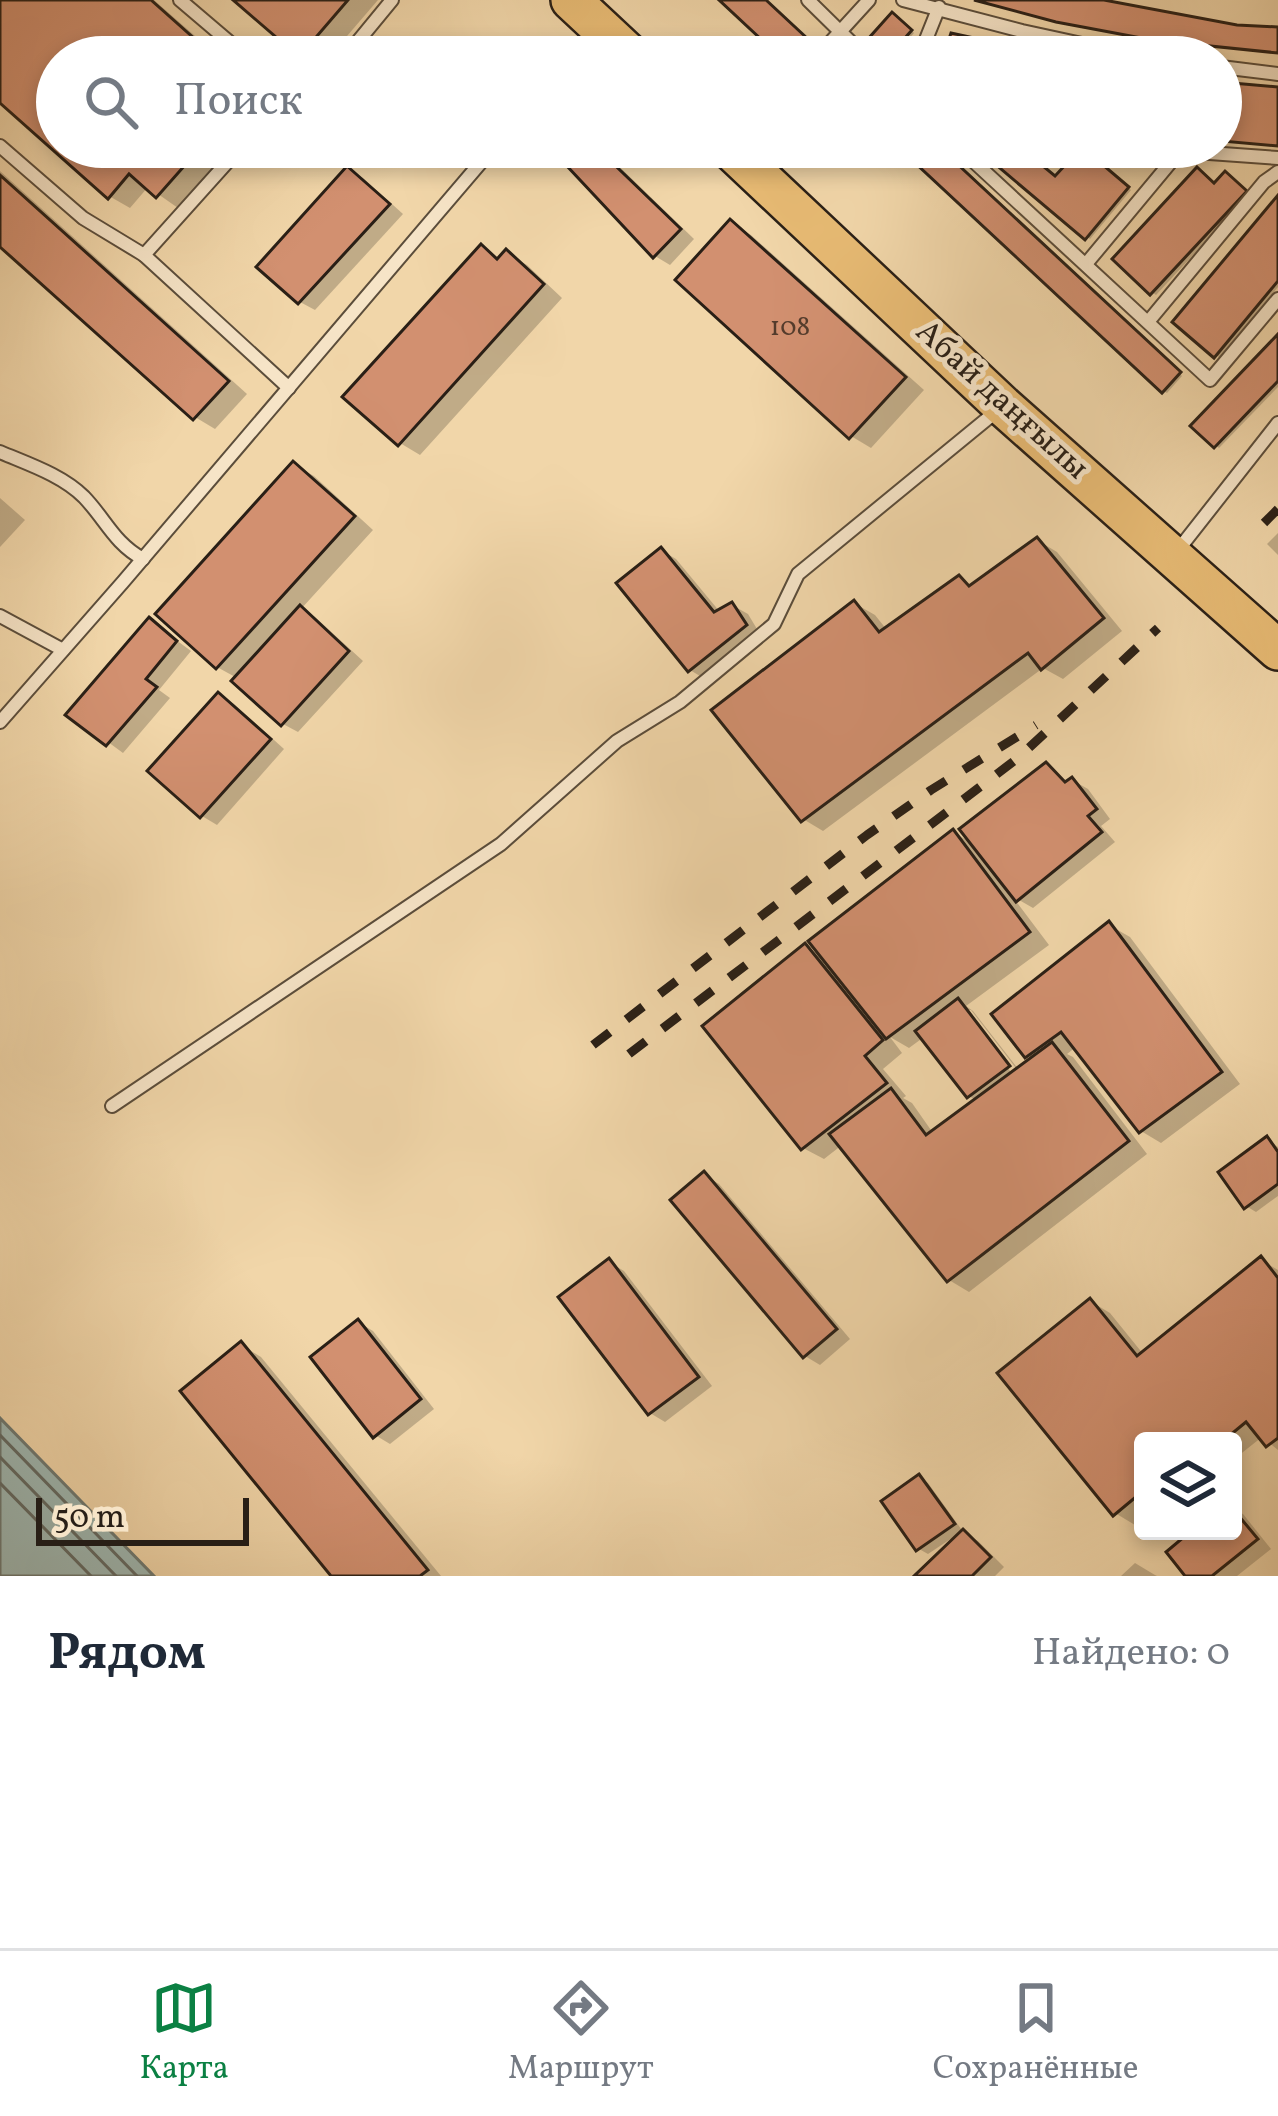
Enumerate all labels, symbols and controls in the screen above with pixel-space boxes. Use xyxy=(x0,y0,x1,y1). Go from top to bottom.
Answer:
search box xyxy=(36,36,1242,168)
icon: search xyxy=(78,69,144,135)
text: Поиск xyxy=(174,71,303,134)
house number: 108 xyxy=(770,309,810,347)
street label: Абай даңғылы xyxy=(904,311,1098,491)
map controls xyxy=(1134,1432,1242,1540)
button: layers xyxy=(1134,1432,1242,1540)
scale bar xyxy=(36,1492,249,1545)
text: 50 m xyxy=(54,1496,125,1542)
text: Рядом xyxy=(48,1619,206,1690)
text: Найдено: 0 xyxy=(1032,1627,1230,1681)
tab: Карта xyxy=(139,1975,229,2093)
tab: Маршрут xyxy=(508,1975,654,2093)
tab: Сохранённые xyxy=(933,1975,1138,2093)

